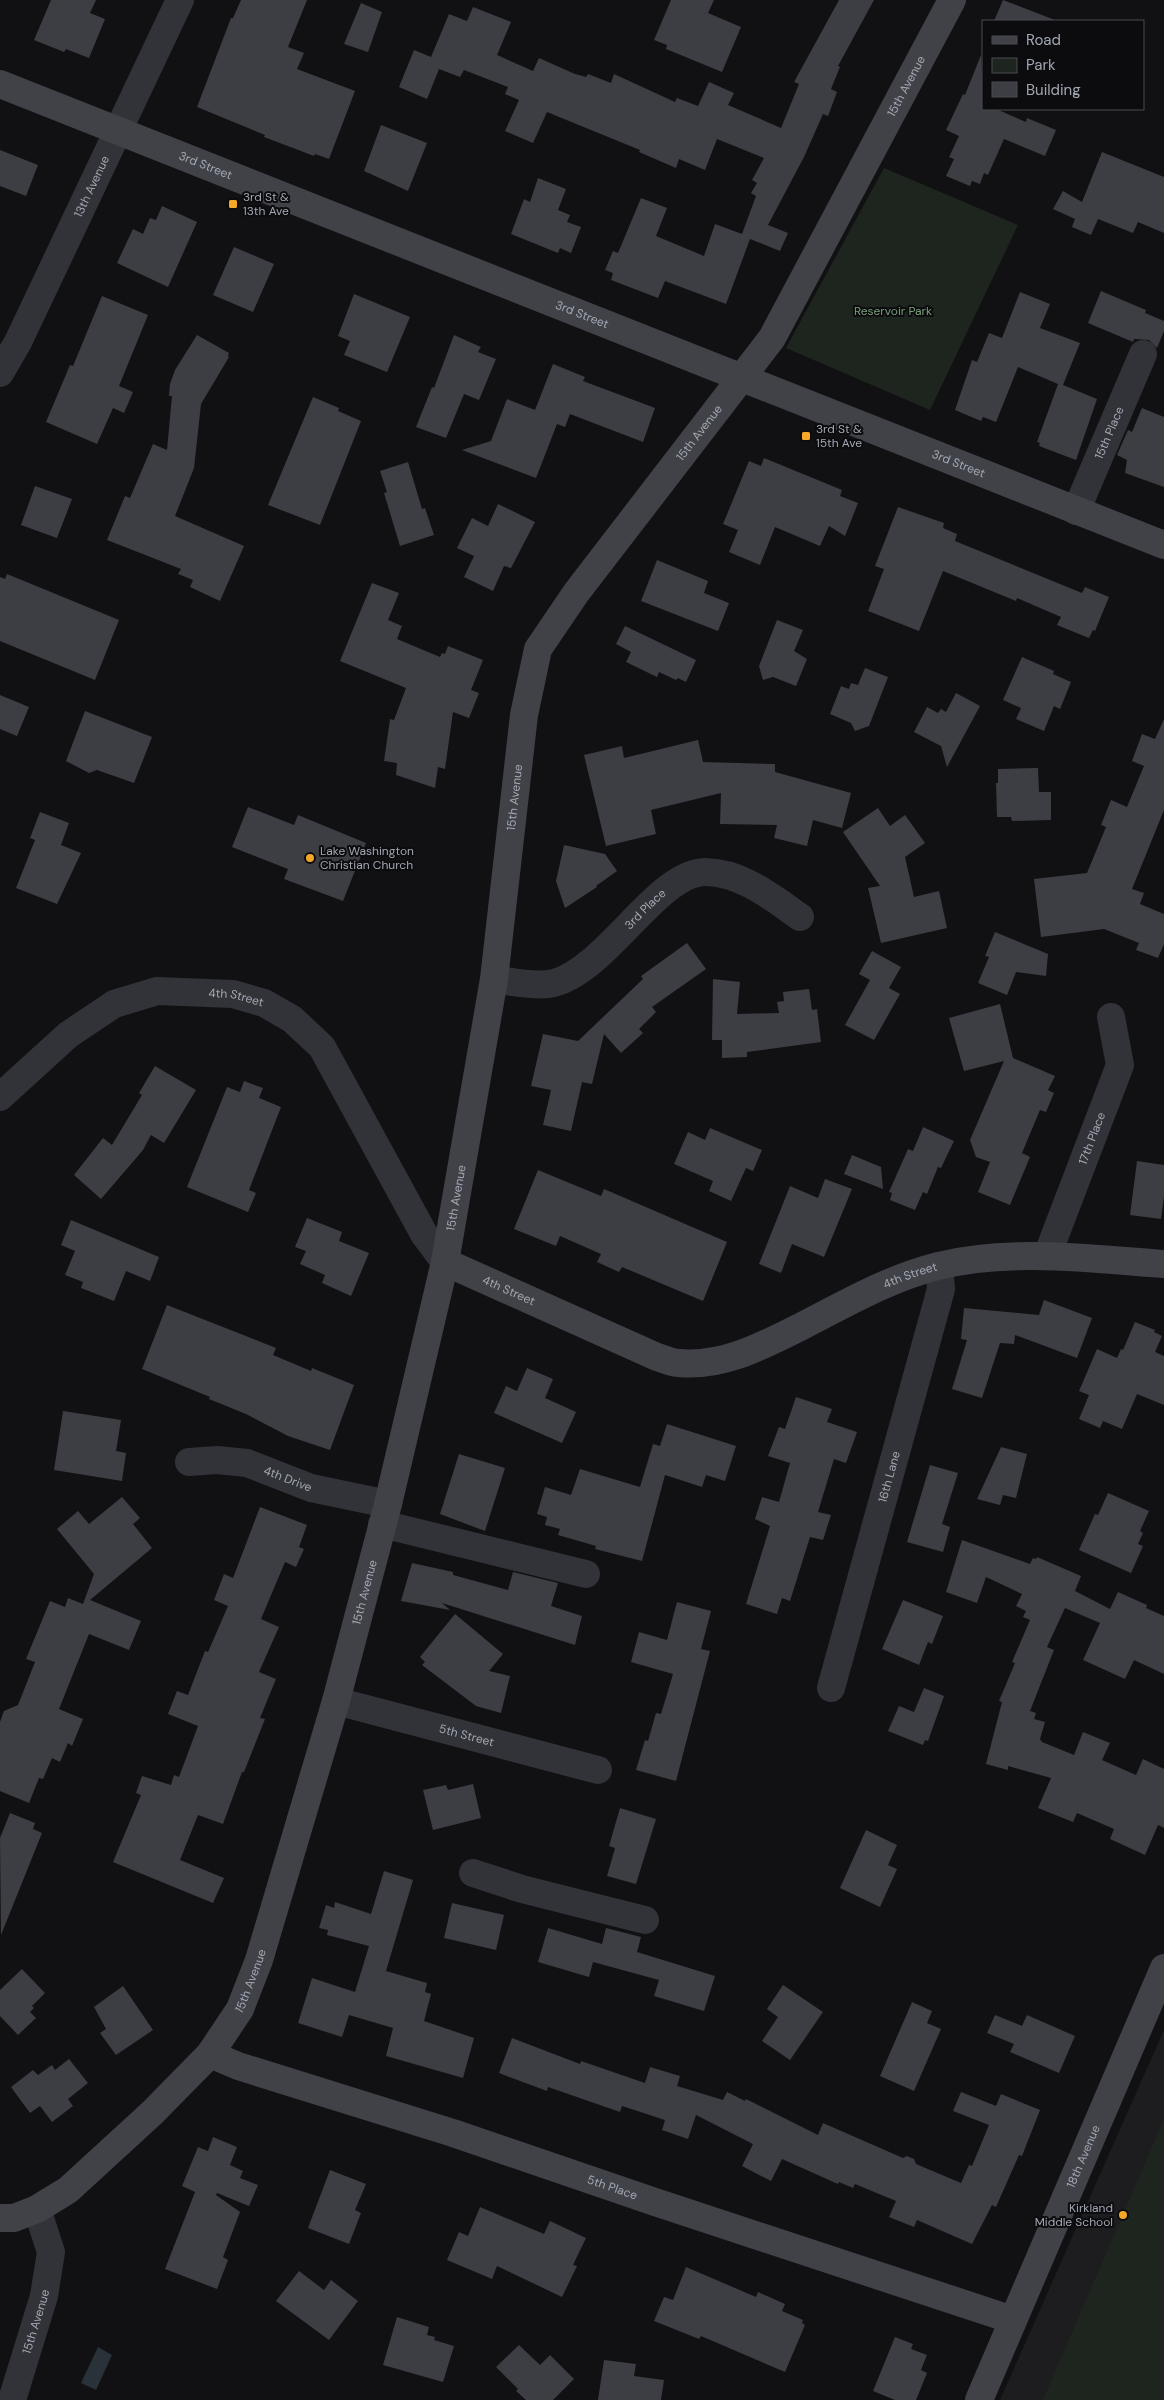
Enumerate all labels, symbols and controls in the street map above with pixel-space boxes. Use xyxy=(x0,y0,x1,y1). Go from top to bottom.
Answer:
legend xyxy=(982,20,1144,110)
text: Road xyxy=(1026,30,1061,50)
street label: 15th Avenue xyxy=(883,53,929,119)
text: Park xyxy=(1026,55,1056,75)
text: Building xyxy=(1026,80,1081,100)
street label: 3rd Street xyxy=(176,148,235,183)
street label: 13th Avenue xyxy=(70,153,113,220)
place label: 3rd St & 13th Ave xyxy=(243,189,289,219)
marker: 3rd St & 13th Ave xyxy=(227,198,239,210)
street label: 3rd Street xyxy=(553,297,611,332)
park label: Reservoir Park xyxy=(854,303,932,319)
street label: 15th Avenue xyxy=(672,401,726,464)
street label: 15th Place xyxy=(1091,404,1128,462)
place label: 3rd St & 15th Ave xyxy=(816,421,862,451)
marker: 3rd St & 15th Ave xyxy=(800,430,812,442)
street label: 3rd Street xyxy=(930,446,988,482)
street label: 15th Avenue xyxy=(503,763,526,831)
place label: Lake Washington Christian Church xyxy=(320,843,414,873)
marker: Lake Washington Christian Church xyxy=(304,852,316,864)
street label: 3rd Place xyxy=(621,885,669,933)
street label: 4th Street xyxy=(208,985,266,1011)
street label: 17th Place xyxy=(1075,1110,1109,1167)
street label: 15th Avenue xyxy=(443,1163,470,1232)
street label: 4th Street xyxy=(881,1259,939,1292)
street label: 4th Street xyxy=(480,1272,538,1310)
street label: 16th Lane xyxy=(874,1449,904,1504)
street label: 4th Drive xyxy=(261,1462,314,1496)
street label: 15th Avenue xyxy=(348,1558,381,1627)
street label: 5th Street xyxy=(437,1720,496,1750)
street label: 15th Avenue xyxy=(232,1947,270,2016)
street label: 18th Avenue xyxy=(1063,2122,1104,2190)
street label: 5th Place xyxy=(585,2171,640,2203)
place label: Kirkland Middle School xyxy=(1035,2200,1113,2230)
marker: Kirkland Middle School xyxy=(1117,2209,1129,2221)
street label: 15th Avenue xyxy=(19,2288,53,2356)

